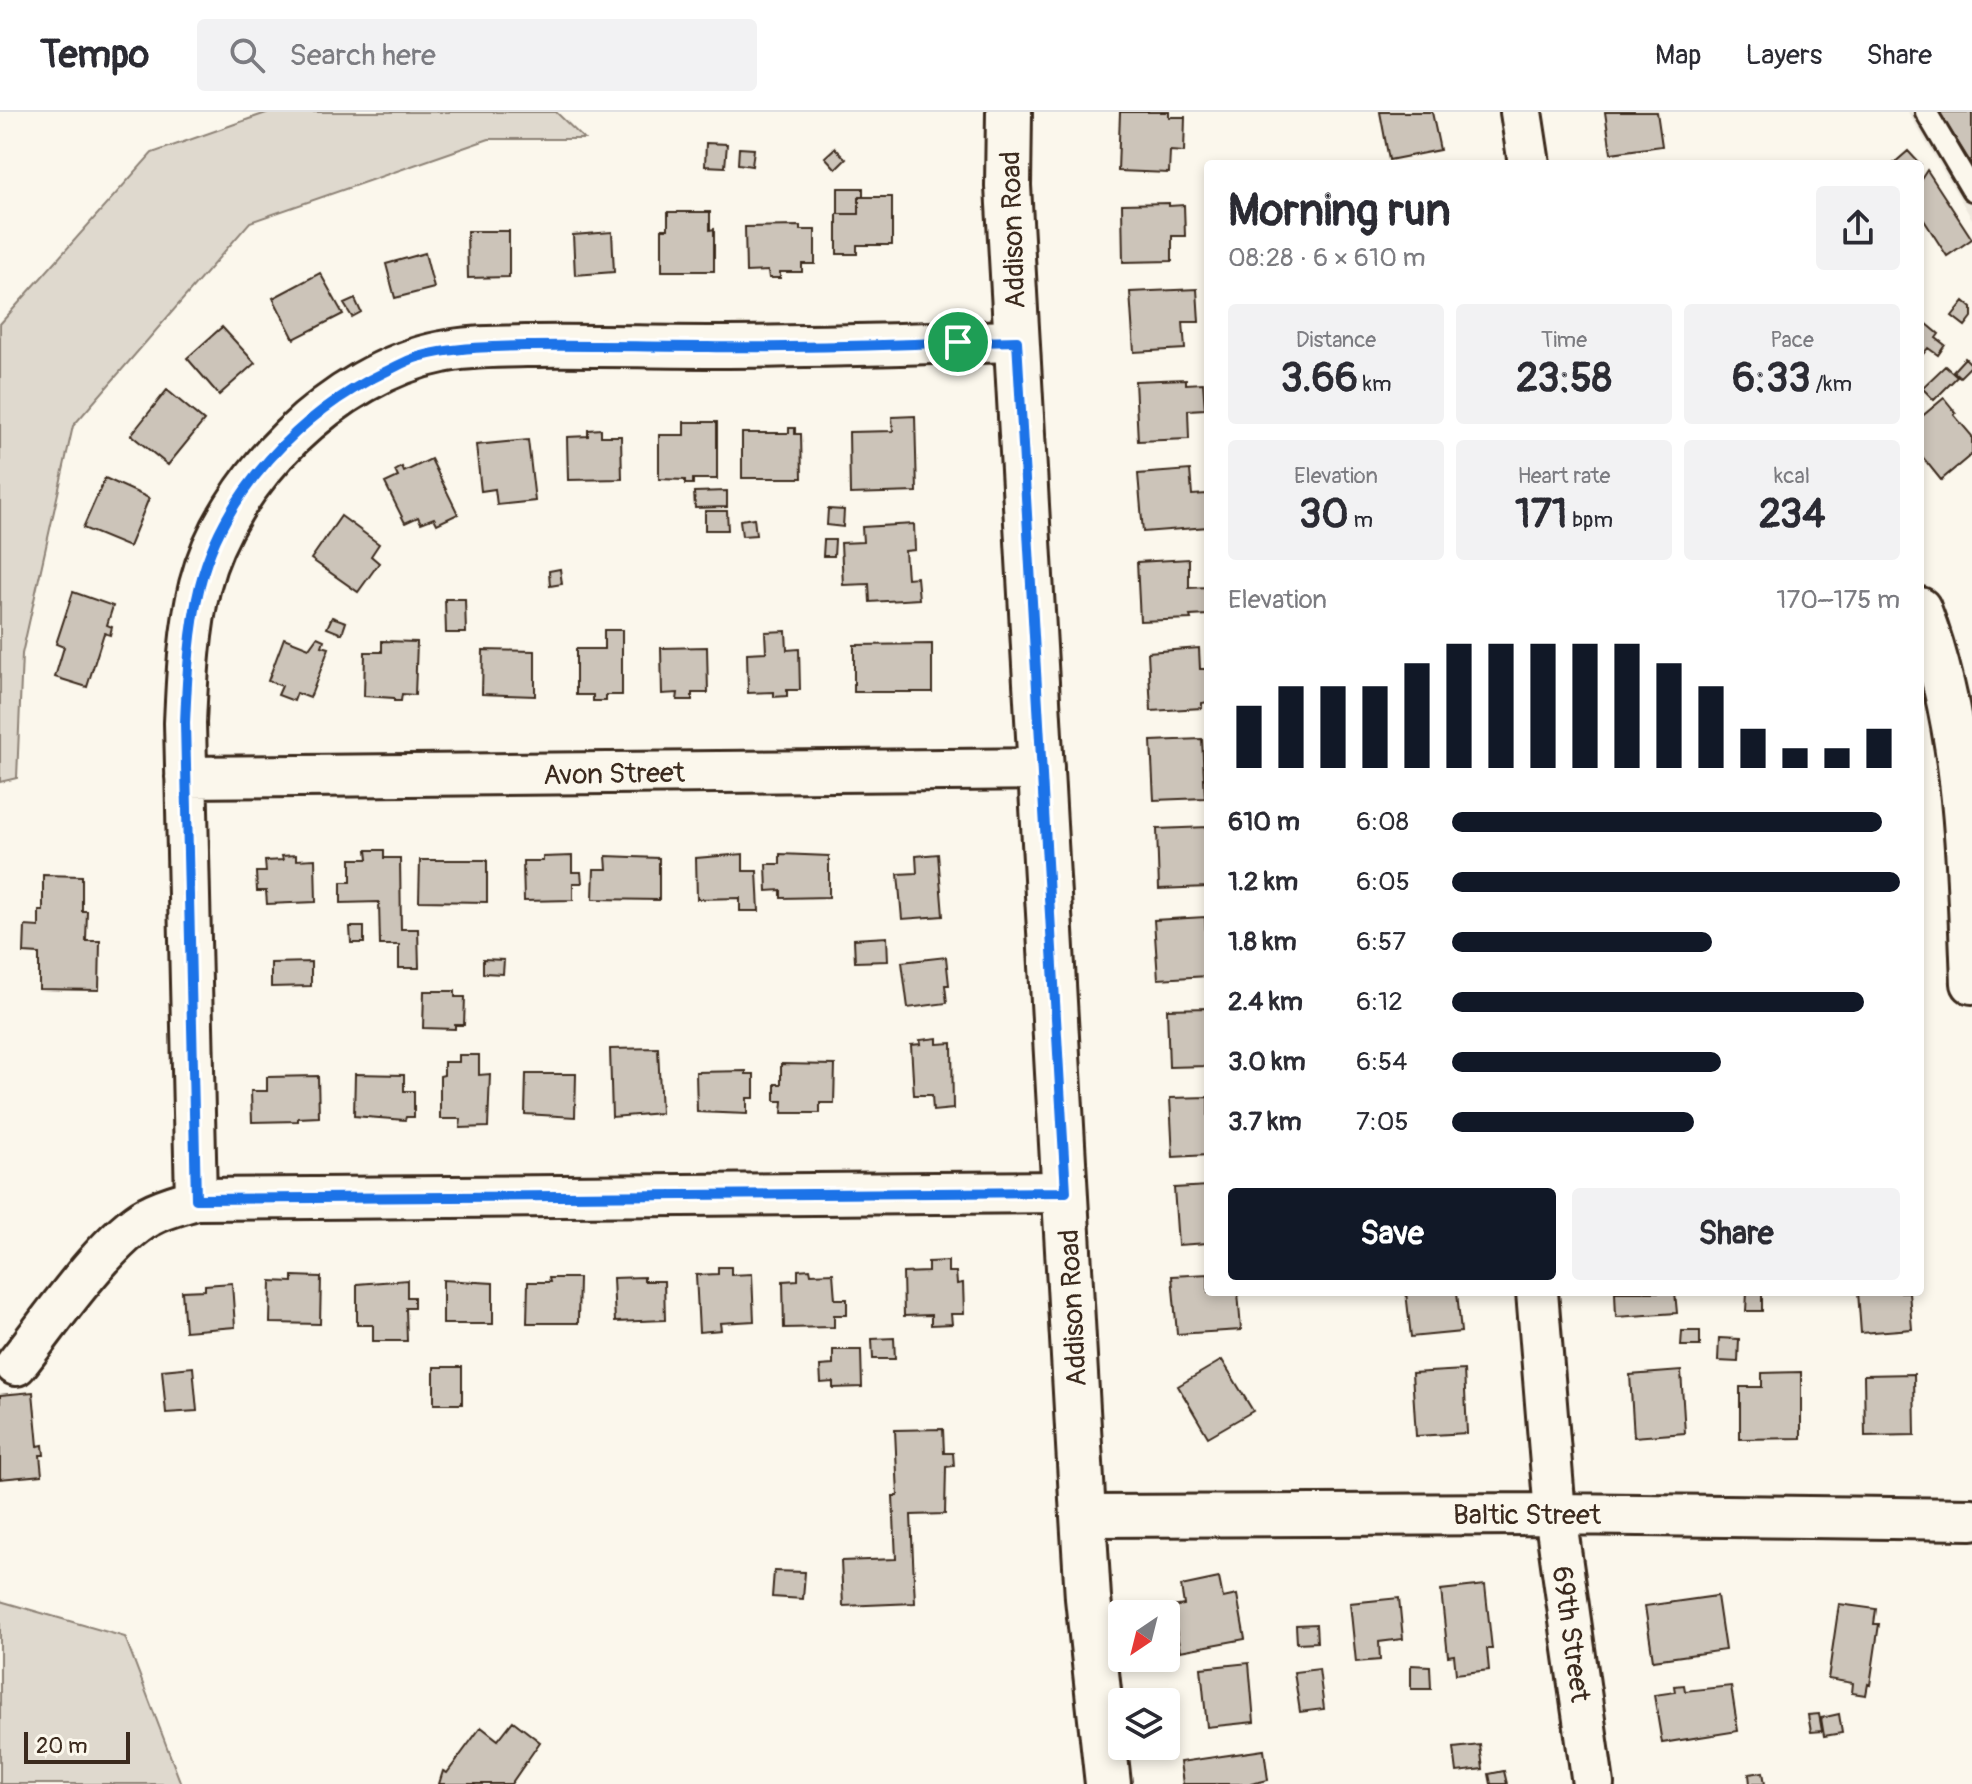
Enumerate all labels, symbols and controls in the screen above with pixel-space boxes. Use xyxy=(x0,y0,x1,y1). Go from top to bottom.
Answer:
search box xyxy=(197,19,757,91)
text: Tempo xyxy=(40,31,149,79)
icon: search xyxy=(225,33,269,77)
text: Search here xyxy=(289,37,436,74)
text: Map xyxy=(1655,38,1701,73)
text: Layers xyxy=(1745,38,1822,73)
text: Share xyxy=(1866,38,1932,73)
street label: Addison Road xyxy=(993,150,1034,309)
text: Morning run xyxy=(1228,184,1451,239)
button: share xyxy=(1816,186,1900,270)
text: 08:28 · 6 × 610 m xyxy=(1228,242,1426,274)
pin xyxy=(924,308,992,376)
icon: arrive xyxy=(936,320,980,364)
text: Distance xyxy=(1296,326,1376,354)
text: Time xyxy=(1541,326,1587,354)
text: Pace xyxy=(1770,326,1814,354)
text: 3.66 xyxy=(1280,354,1358,403)
text: 23:58 xyxy=(1516,354,1612,403)
text: 6:33 xyxy=(1732,354,1811,403)
text: km xyxy=(1358,370,1392,398)
text: /km xyxy=(1811,370,1852,398)
text: Elevation xyxy=(1294,462,1378,490)
text: Heart rate xyxy=(1518,462,1610,490)
text: kcal xyxy=(1774,462,1810,490)
text: 30 xyxy=(1299,490,1349,539)
text: 171 xyxy=(1515,490,1567,539)
text: 234 xyxy=(1759,490,1825,539)
text: m xyxy=(1349,506,1373,534)
text: bpm xyxy=(1567,506,1613,534)
text: Elevation xyxy=(1228,584,1327,616)
text: 170–175 m xyxy=(1776,584,1900,616)
street label: Avon Street xyxy=(543,756,686,793)
text: 610 m xyxy=(1228,806,1300,838)
text: 6:08 xyxy=(1356,806,1409,838)
text: 1.2 km xyxy=(1228,866,1298,898)
text: 6:05 xyxy=(1356,866,1410,898)
text: 1.8 km xyxy=(1228,926,1297,958)
text: 6:57 xyxy=(1356,926,1406,958)
text: 2.4 km xyxy=(1228,986,1303,1018)
text: 6:12 xyxy=(1356,986,1403,1018)
text: 3.0 km xyxy=(1228,1046,1306,1078)
text: 6:54 xyxy=(1356,1046,1407,1078)
text: 3.7 km xyxy=(1228,1106,1302,1138)
text: 7:05 xyxy=(1356,1106,1409,1138)
button: Save xyxy=(1228,1188,1556,1280)
button: Share xyxy=(1572,1188,1900,1280)
street label: Addison Road xyxy=(1052,1228,1095,1388)
street label: Baltic Street xyxy=(1453,1498,1602,1533)
street label: 69th Street xyxy=(1544,1564,1597,1705)
north arrow xyxy=(1108,1600,1180,1672)
map controls xyxy=(1108,1600,1180,1760)
button: layers xyxy=(1108,1688,1180,1760)
scale bar xyxy=(24,1728,130,1764)
text: 20 m xyxy=(36,1732,88,1760)

